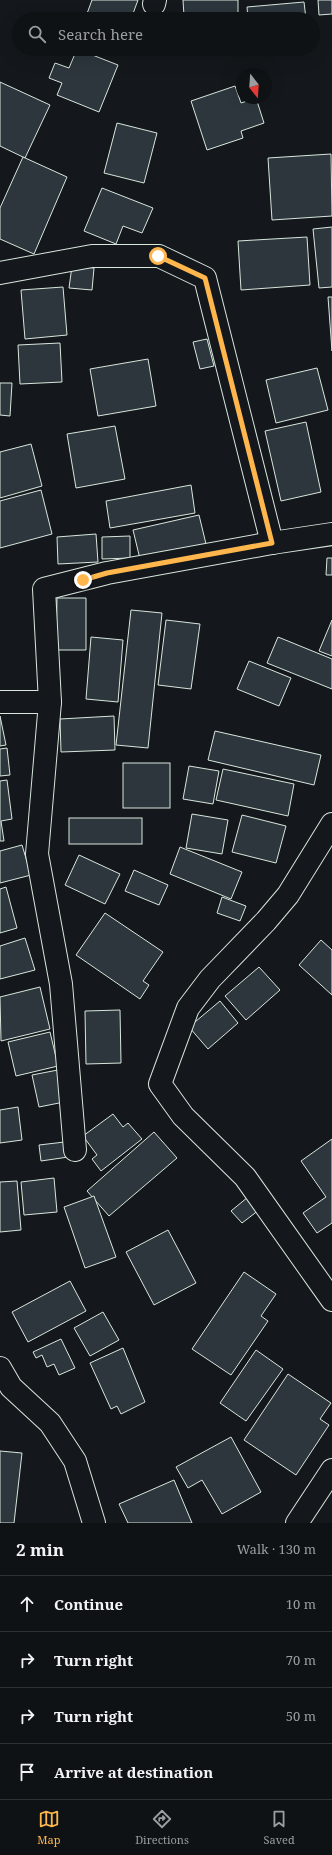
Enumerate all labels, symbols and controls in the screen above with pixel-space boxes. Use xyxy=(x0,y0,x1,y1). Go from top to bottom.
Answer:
search box xyxy=(12,12,320,56)
icon: search xyxy=(26,23,48,45)
text: Search here xyxy=(58,24,143,44)
north arrow xyxy=(236,68,272,104)
route start xyxy=(149,247,167,265)
route end xyxy=(74,571,92,589)
text: 2 min xyxy=(16,1538,64,1561)
text: Walk · 130 m xyxy=(237,1540,316,1558)
icon: ahead xyxy=(16,1593,38,1615)
text: Continue xyxy=(54,1594,123,1614)
text: 10 m xyxy=(286,1595,316,1613)
icon: right xyxy=(16,1649,38,1671)
text: Turn right xyxy=(54,1650,133,1670)
text: 70 m xyxy=(286,1651,316,1669)
icon: right xyxy=(16,1705,38,1727)
text: Turn right xyxy=(54,1706,133,1726)
text: 50 m xyxy=(286,1707,316,1725)
icon: arrive xyxy=(16,1761,38,1783)
text: Arrive at destination xyxy=(54,1762,213,1782)
tab: Map xyxy=(37,1808,61,1847)
tab: Directions xyxy=(135,1808,189,1847)
tab: Saved xyxy=(264,1808,295,1847)

